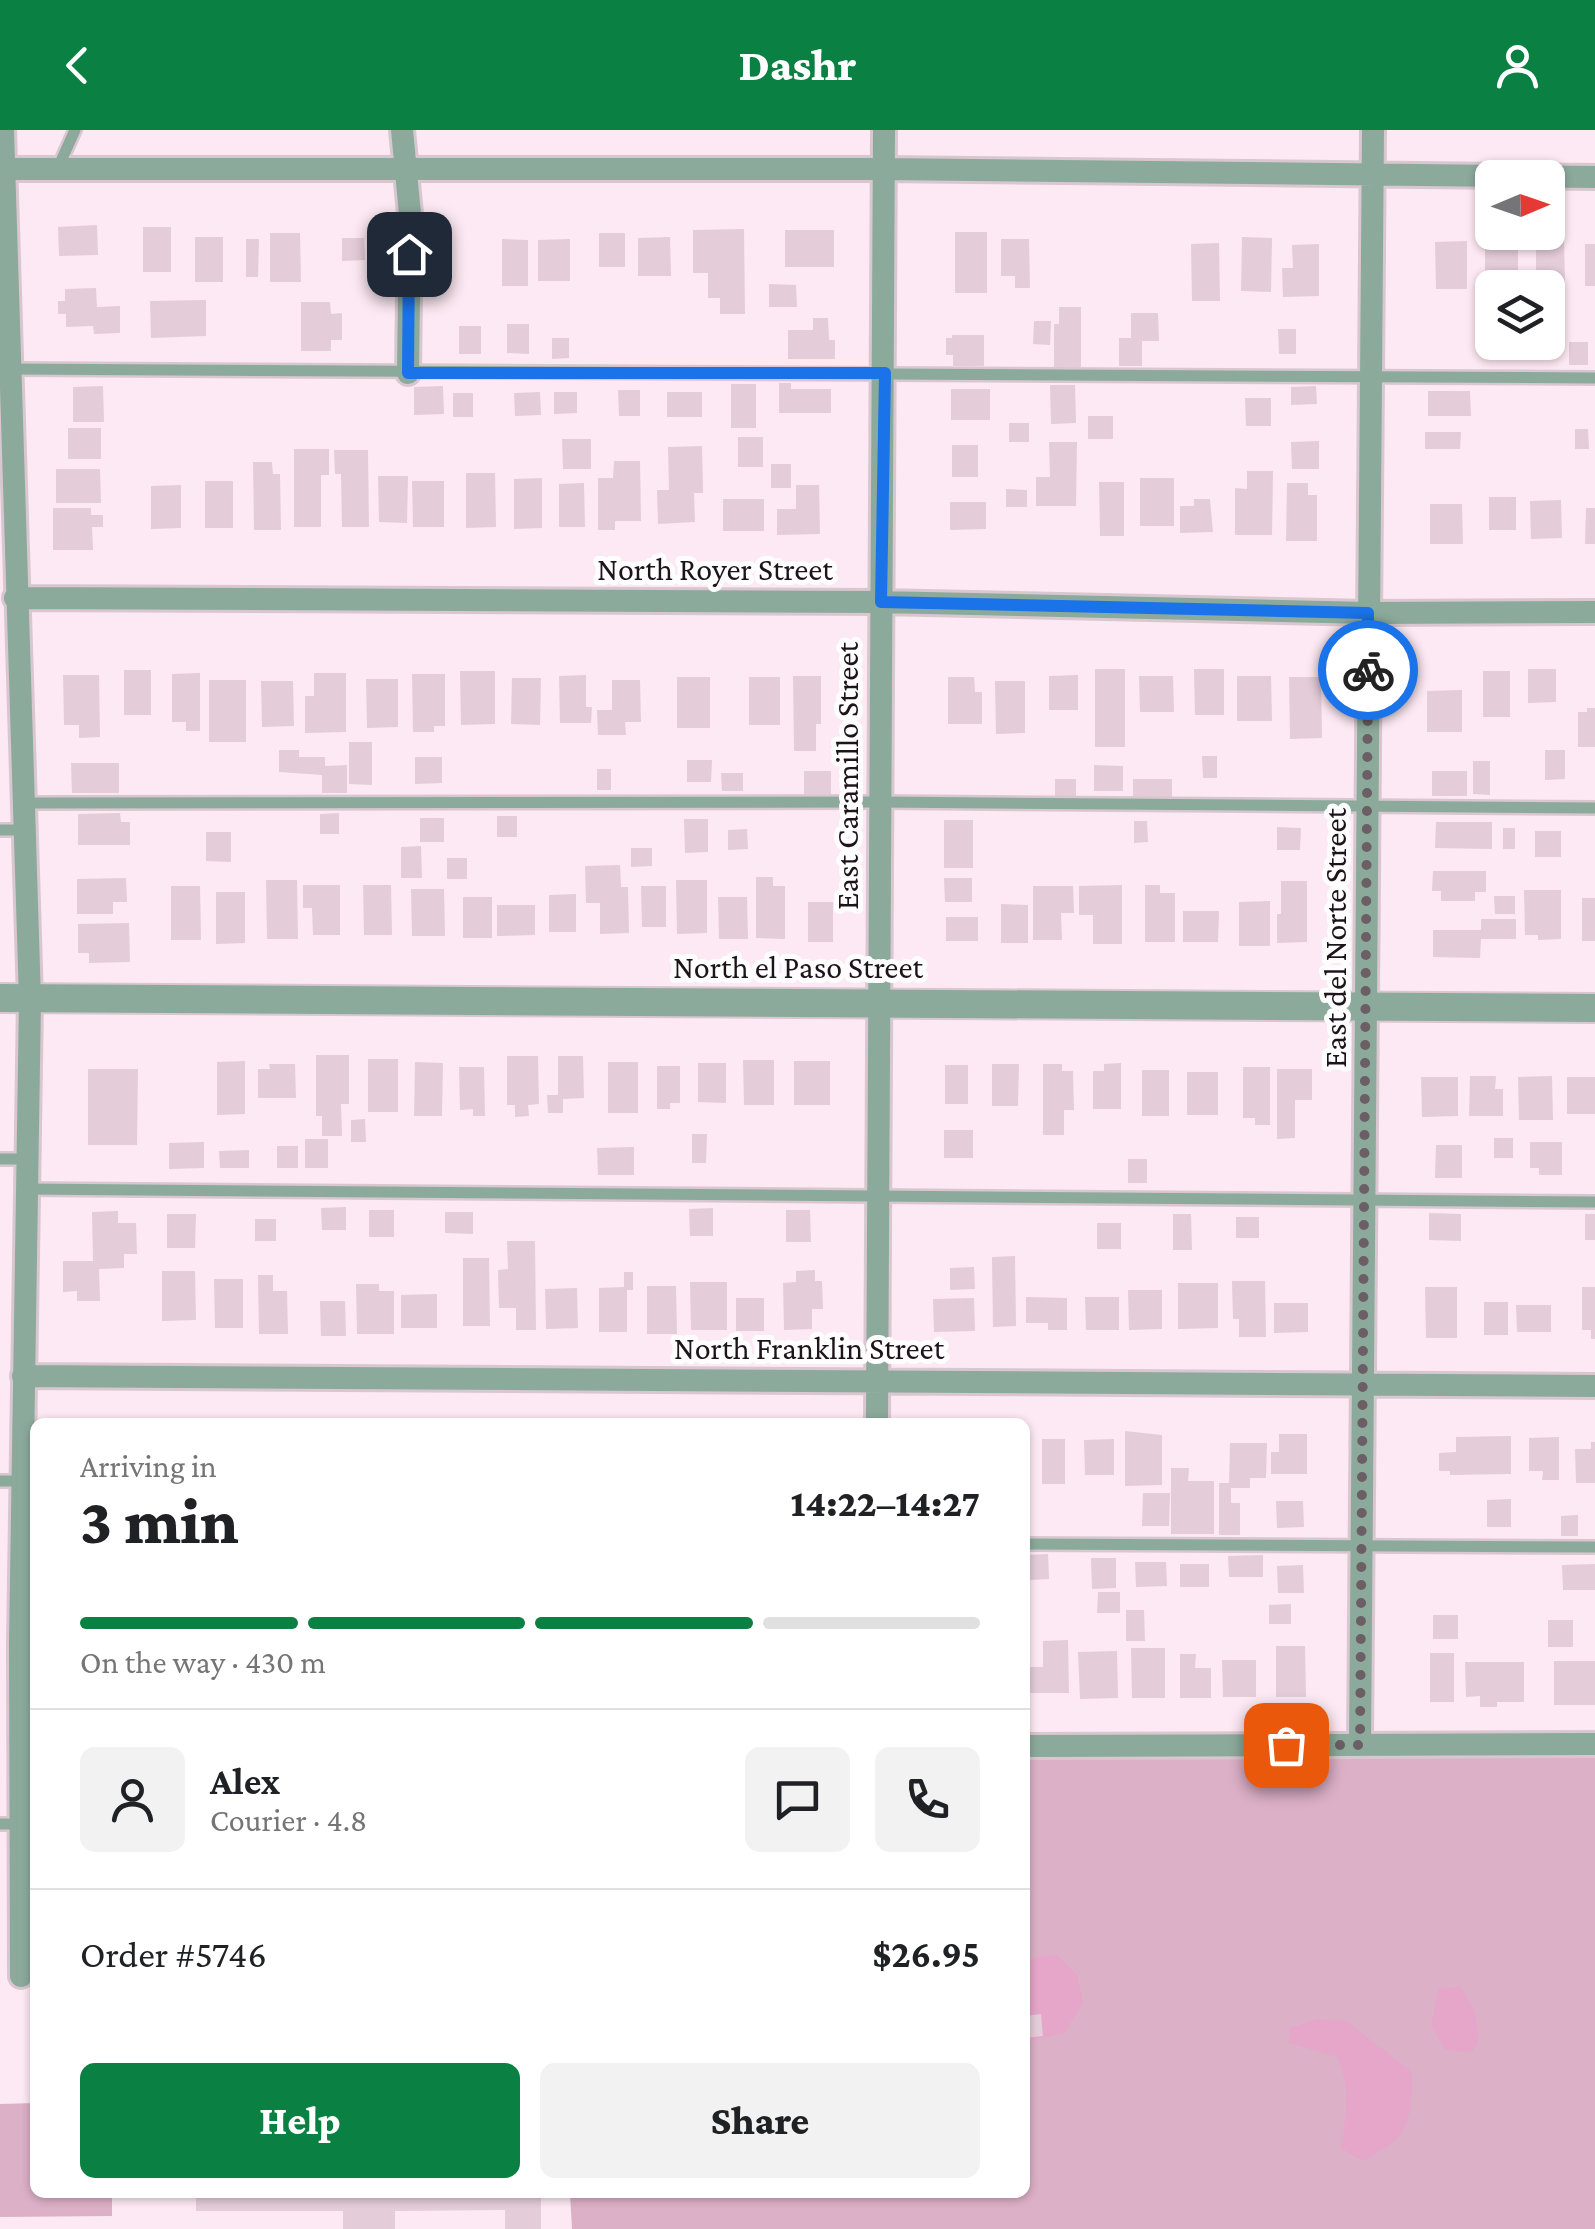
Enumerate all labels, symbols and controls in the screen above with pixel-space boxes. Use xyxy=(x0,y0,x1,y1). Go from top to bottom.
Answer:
icon: back xyxy=(50,38,105,93)
icon: person xyxy=(1490,38,1545,93)
text: Dashr xyxy=(738,40,857,90)
north arrow xyxy=(1475,160,1565,250)
map controls xyxy=(1475,160,1565,360)
pin xyxy=(367,212,452,297)
icon: home xyxy=(382,227,437,282)
button: layers xyxy=(1475,270,1565,360)
street label: North Royer Street xyxy=(597,551,833,587)
courier xyxy=(1318,620,1418,720)
street label: East Caramillo Street xyxy=(829,642,865,910)
icon: bike xyxy=(1341,643,1396,698)
street label: East del Norte Street xyxy=(1317,808,1353,1068)
street label: North el Paso Street xyxy=(673,949,923,985)
street label: North Franklin Street xyxy=(674,1330,945,1366)
text: Arriving in xyxy=(80,1448,217,1484)
text: 14:22–14:27 xyxy=(791,1482,980,1524)
text: 3 min xyxy=(80,1485,239,1557)
text: On the way · 430 m xyxy=(80,1644,326,1680)
pin xyxy=(1244,1703,1329,1788)
icon: bag xyxy=(1259,1718,1314,1773)
button: person xyxy=(80,1747,185,1852)
button: chat xyxy=(745,1747,850,1852)
button: phone xyxy=(875,1747,980,1852)
text: Alex xyxy=(210,1760,280,1802)
text: Courier · 4.8 xyxy=(210,1802,367,1838)
text: Order #5746 xyxy=(80,1933,267,1975)
text: $26.95 xyxy=(872,1933,980,1975)
button: Help xyxy=(80,2063,520,2178)
button: Share xyxy=(540,2063,980,2178)

